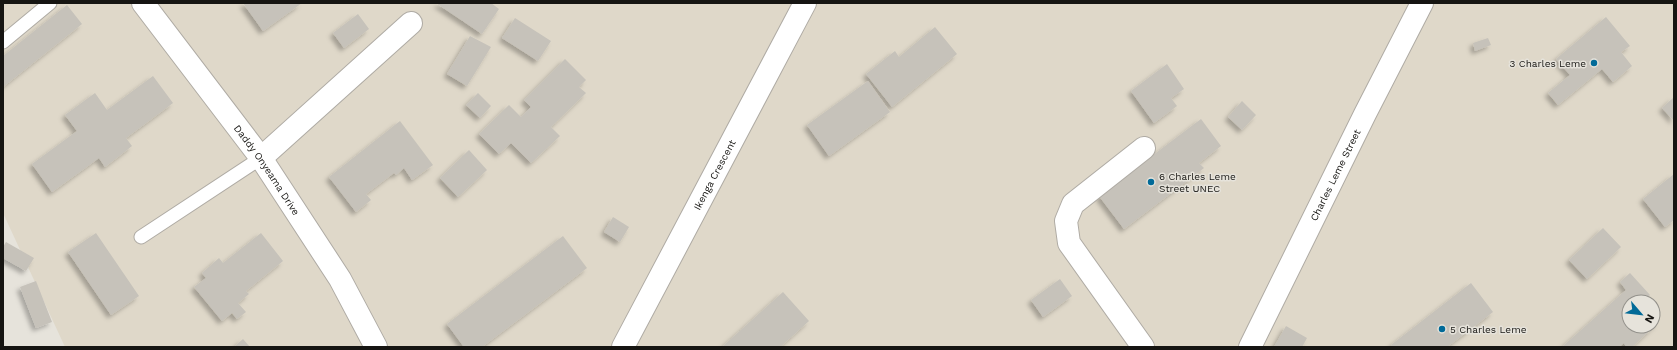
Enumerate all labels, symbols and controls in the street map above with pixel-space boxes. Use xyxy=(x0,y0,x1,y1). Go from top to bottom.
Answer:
place label: 3 Charles Leme xyxy=(1510,58,1586,69)
marker: 3 Charles Leme xyxy=(1589,58,1599,68)
street label: Daddy Onyeama Drive xyxy=(232,123,302,217)
street label: Charles Leme Street xyxy=(1308,127,1363,223)
street label: Ikenga Crescent xyxy=(691,137,738,212)
place label: 6 Charles Leme Street UNEC xyxy=(1159,171,1236,194)
marker: 6 Charles Leme Street UNEC xyxy=(1146,177,1156,187)
north arrow xyxy=(1621,294,1661,334)
text: N xyxy=(1642,312,1657,325)
marker: 5 Charles Leme xyxy=(1437,324,1447,334)
place label: 5 Charles Leme xyxy=(1450,324,1527,335)

